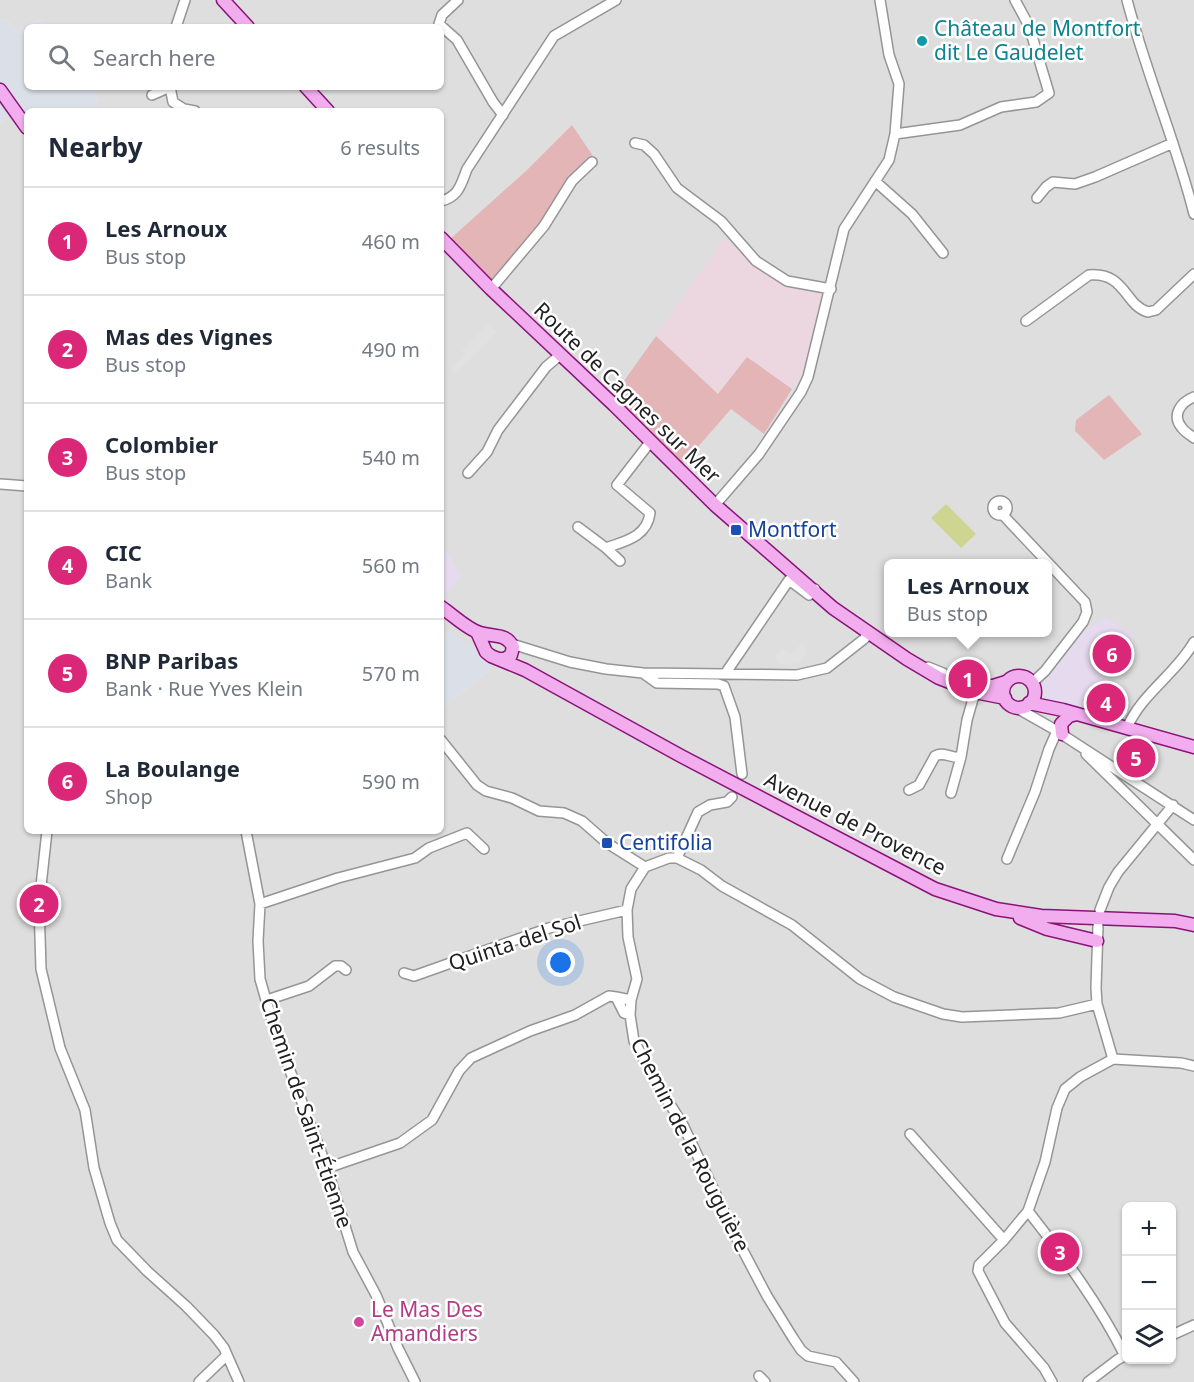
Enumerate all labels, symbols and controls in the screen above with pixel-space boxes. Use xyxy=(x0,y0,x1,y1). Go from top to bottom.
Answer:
place label: Château de Montfort dit Le Gaudelet xyxy=(934,14,1141,66)
search box xyxy=(24,24,444,90)
marker: Château de Montfort dit Le Gaudelet xyxy=(915,34,929,48)
icon: search xyxy=(45,41,78,74)
text: Search here xyxy=(93,42,215,72)
text: Nearby xyxy=(48,129,143,165)
text: 6 results xyxy=(340,134,420,161)
text: Les Arnoux xyxy=(105,213,227,243)
text: 1 xyxy=(62,228,73,255)
text: 460 m xyxy=(362,228,420,255)
text: Bus stop xyxy=(105,243,186,270)
street label: Route de Cagnes sur Mer xyxy=(528,296,727,489)
text: Mas des Vignes xyxy=(105,321,273,351)
text: 2 xyxy=(62,336,73,363)
text: 490 m xyxy=(362,336,420,363)
text: Bus stop xyxy=(105,351,186,378)
text: Colombier xyxy=(105,429,218,459)
text: 3 xyxy=(62,444,73,471)
text: 540 m xyxy=(362,444,420,471)
text: Bus stop xyxy=(105,459,186,486)
place label: Montfort xyxy=(748,515,837,543)
marker: Montfort xyxy=(729,523,743,537)
text: CIC xyxy=(105,537,142,567)
text: 4 xyxy=(62,552,73,579)
text: 560 m xyxy=(362,552,420,579)
popup xyxy=(884,559,1052,637)
text: Bank xyxy=(105,567,152,594)
text: Les Arnoux xyxy=(907,570,1029,600)
text: Bus stop xyxy=(907,600,988,627)
pin: 6 xyxy=(1092,632,1132,676)
text: BNP Paribas xyxy=(105,645,238,675)
pin: 1 xyxy=(948,656,988,702)
text: 5 xyxy=(62,660,73,687)
text: 570 m xyxy=(362,660,420,687)
text: Bank · Rue Yves Klein xyxy=(105,675,303,702)
pin: 4 xyxy=(1086,680,1126,726)
pin: 5 xyxy=(1116,736,1156,780)
text: La Boulange xyxy=(105,753,240,783)
street label: Avenue de Provence xyxy=(760,765,951,881)
text: 6 xyxy=(62,768,73,795)
text: 590 m xyxy=(362,768,420,795)
text: Shop xyxy=(105,783,153,810)
place label: Centifolia xyxy=(619,828,713,856)
marker: Centifolia xyxy=(600,836,614,850)
pin: 2 xyxy=(20,882,58,926)
street label: Quinta del Sol xyxy=(445,907,585,977)
your location xyxy=(546,948,575,977)
street label: Chemin de Saint-Étienne xyxy=(254,994,360,1232)
street label: Chemin de la Rouguière xyxy=(625,1033,757,1256)
map controls xyxy=(1122,1202,1176,1364)
button: + xyxy=(1122,1202,1176,1256)
pin: 3 xyxy=(1040,1230,1080,1274)
button: − xyxy=(1122,1256,1176,1310)
place label: Le Mas Des Amandiers xyxy=(371,1295,483,1347)
button: layers xyxy=(1122,1310,1176,1364)
marker: Le Mas Des Amandiers xyxy=(352,1315,366,1329)

